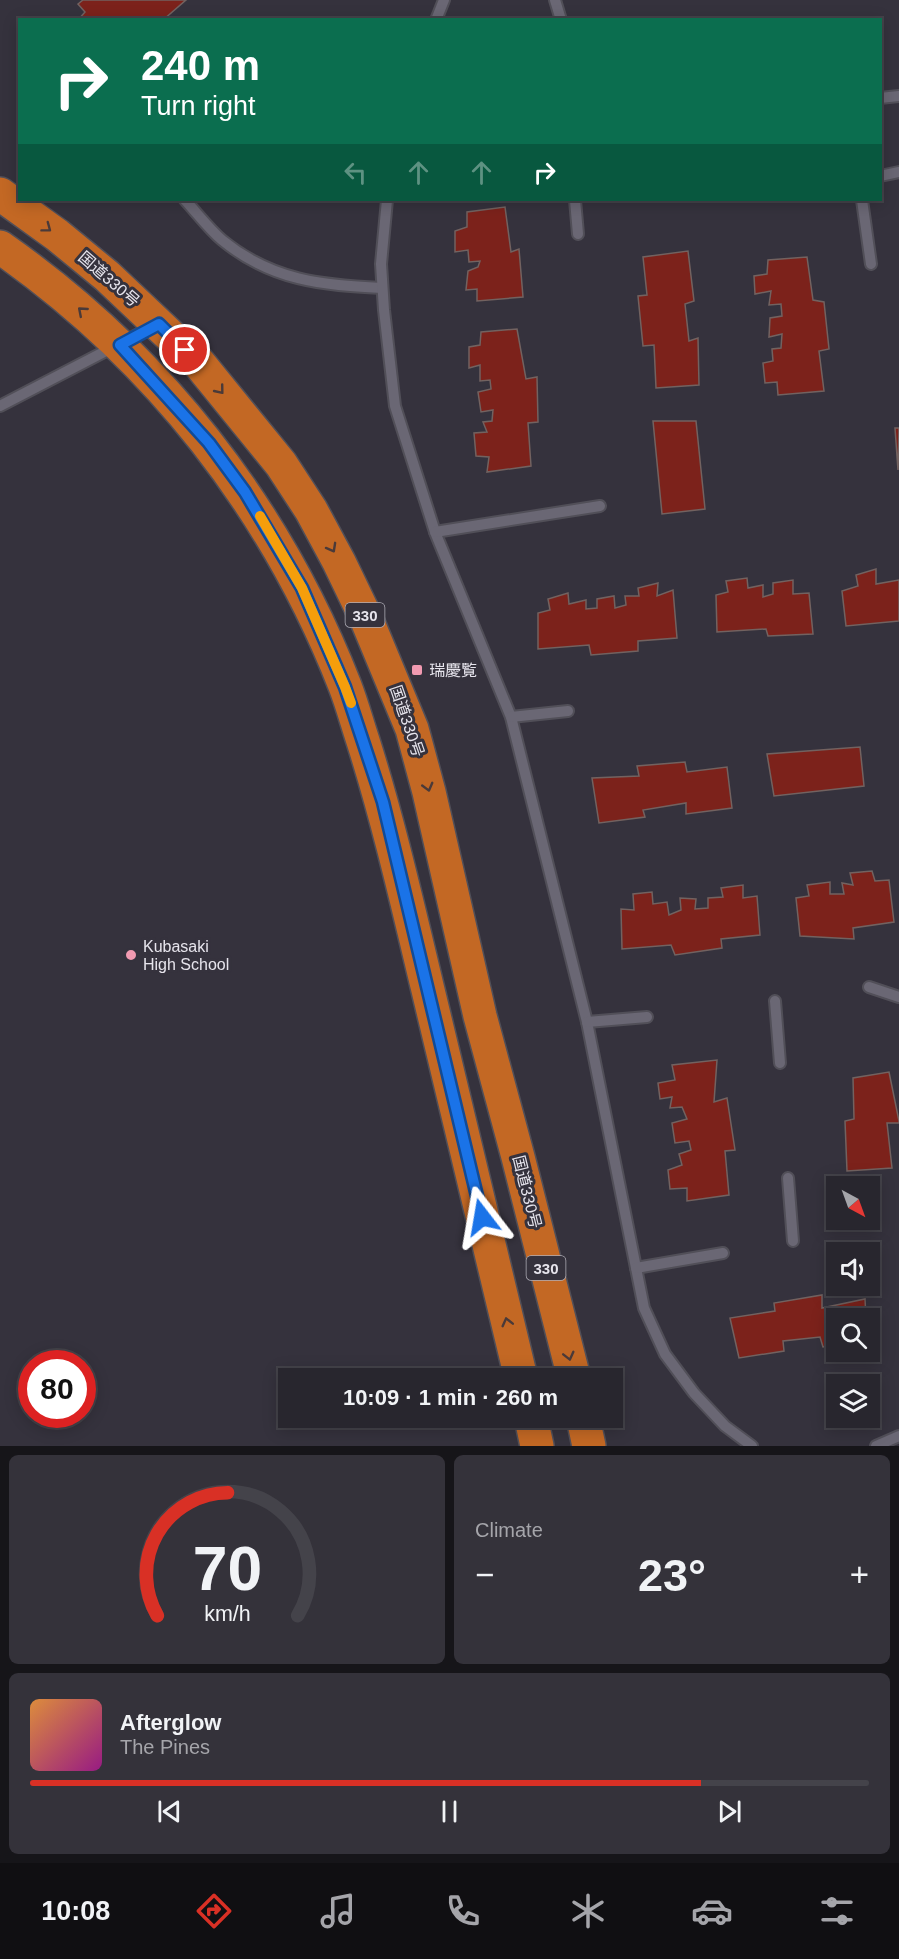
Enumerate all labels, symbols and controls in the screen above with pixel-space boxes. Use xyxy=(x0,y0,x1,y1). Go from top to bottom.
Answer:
icon: right xyxy=(42,42,120,120)
text: 240 m xyxy=(141,42,260,89)
text: Turn right xyxy=(141,91,256,121)
icon: left xyxy=(339,156,372,189)
icon: ahead xyxy=(402,156,435,189)
icon: ahead xyxy=(465,156,498,189)
icon: right xyxy=(528,156,561,189)
one-way arrow xyxy=(41,221,52,232)
street label: 国道330号 xyxy=(75,248,143,310)
one-way arrow xyxy=(78,308,89,319)
pin xyxy=(159,324,210,375)
icon: arrive xyxy=(168,333,201,366)
one-way arrow xyxy=(213,383,224,394)
one-way arrow xyxy=(325,542,336,553)
road number: 330 xyxy=(346,603,385,627)
place label: 瑞慶覧 xyxy=(429,662,477,679)
marker: 瑞慶覧 xyxy=(410,663,424,677)
street label: 国道330号 xyxy=(387,683,427,759)
one-way arrow xyxy=(420,782,433,792)
place label: Kubasaki High School xyxy=(143,938,229,973)
marker: Kubasaki High School xyxy=(124,948,138,962)
street label: 国道330号 xyxy=(510,1154,544,1230)
north arrow xyxy=(826,1176,880,1230)
map controls xyxy=(826,1176,880,1428)
position arrow xyxy=(450,1185,514,1249)
button: sound xyxy=(826,1242,880,1296)
road number: 330 xyxy=(526,1256,566,1280)
button: search xyxy=(826,1308,880,1362)
one-way arrow xyxy=(502,1317,515,1327)
speed limit sign: 80 xyxy=(18,1350,96,1428)
one-way arrow xyxy=(561,1351,574,1361)
button: layers xyxy=(826,1374,880,1428)
text: 10:09 · 1 min · 260 m xyxy=(343,1385,558,1410)
text: Climate xyxy=(475,1519,543,1541)
text: 70 xyxy=(192,1534,262,1603)
text: 23° xyxy=(638,1550,706,1601)
text: − xyxy=(475,1556,494,1593)
text: + xyxy=(850,1556,869,1593)
text: km/h xyxy=(204,1603,250,1627)
text: Afterglow xyxy=(120,1710,221,1735)
text: The Pines xyxy=(120,1736,210,1758)
icon: previous xyxy=(153,1795,186,1828)
icon: pause xyxy=(433,1795,466,1828)
icon: next xyxy=(713,1795,746,1828)
icon: directions xyxy=(193,1890,235,1932)
icon: music xyxy=(317,1890,359,1932)
icon: phone xyxy=(442,1890,484,1932)
icon: climate xyxy=(567,1890,609,1932)
icon: car xyxy=(691,1890,733,1932)
icon: filters xyxy=(816,1890,858,1932)
text: 10:08 xyxy=(41,1896,110,1926)

